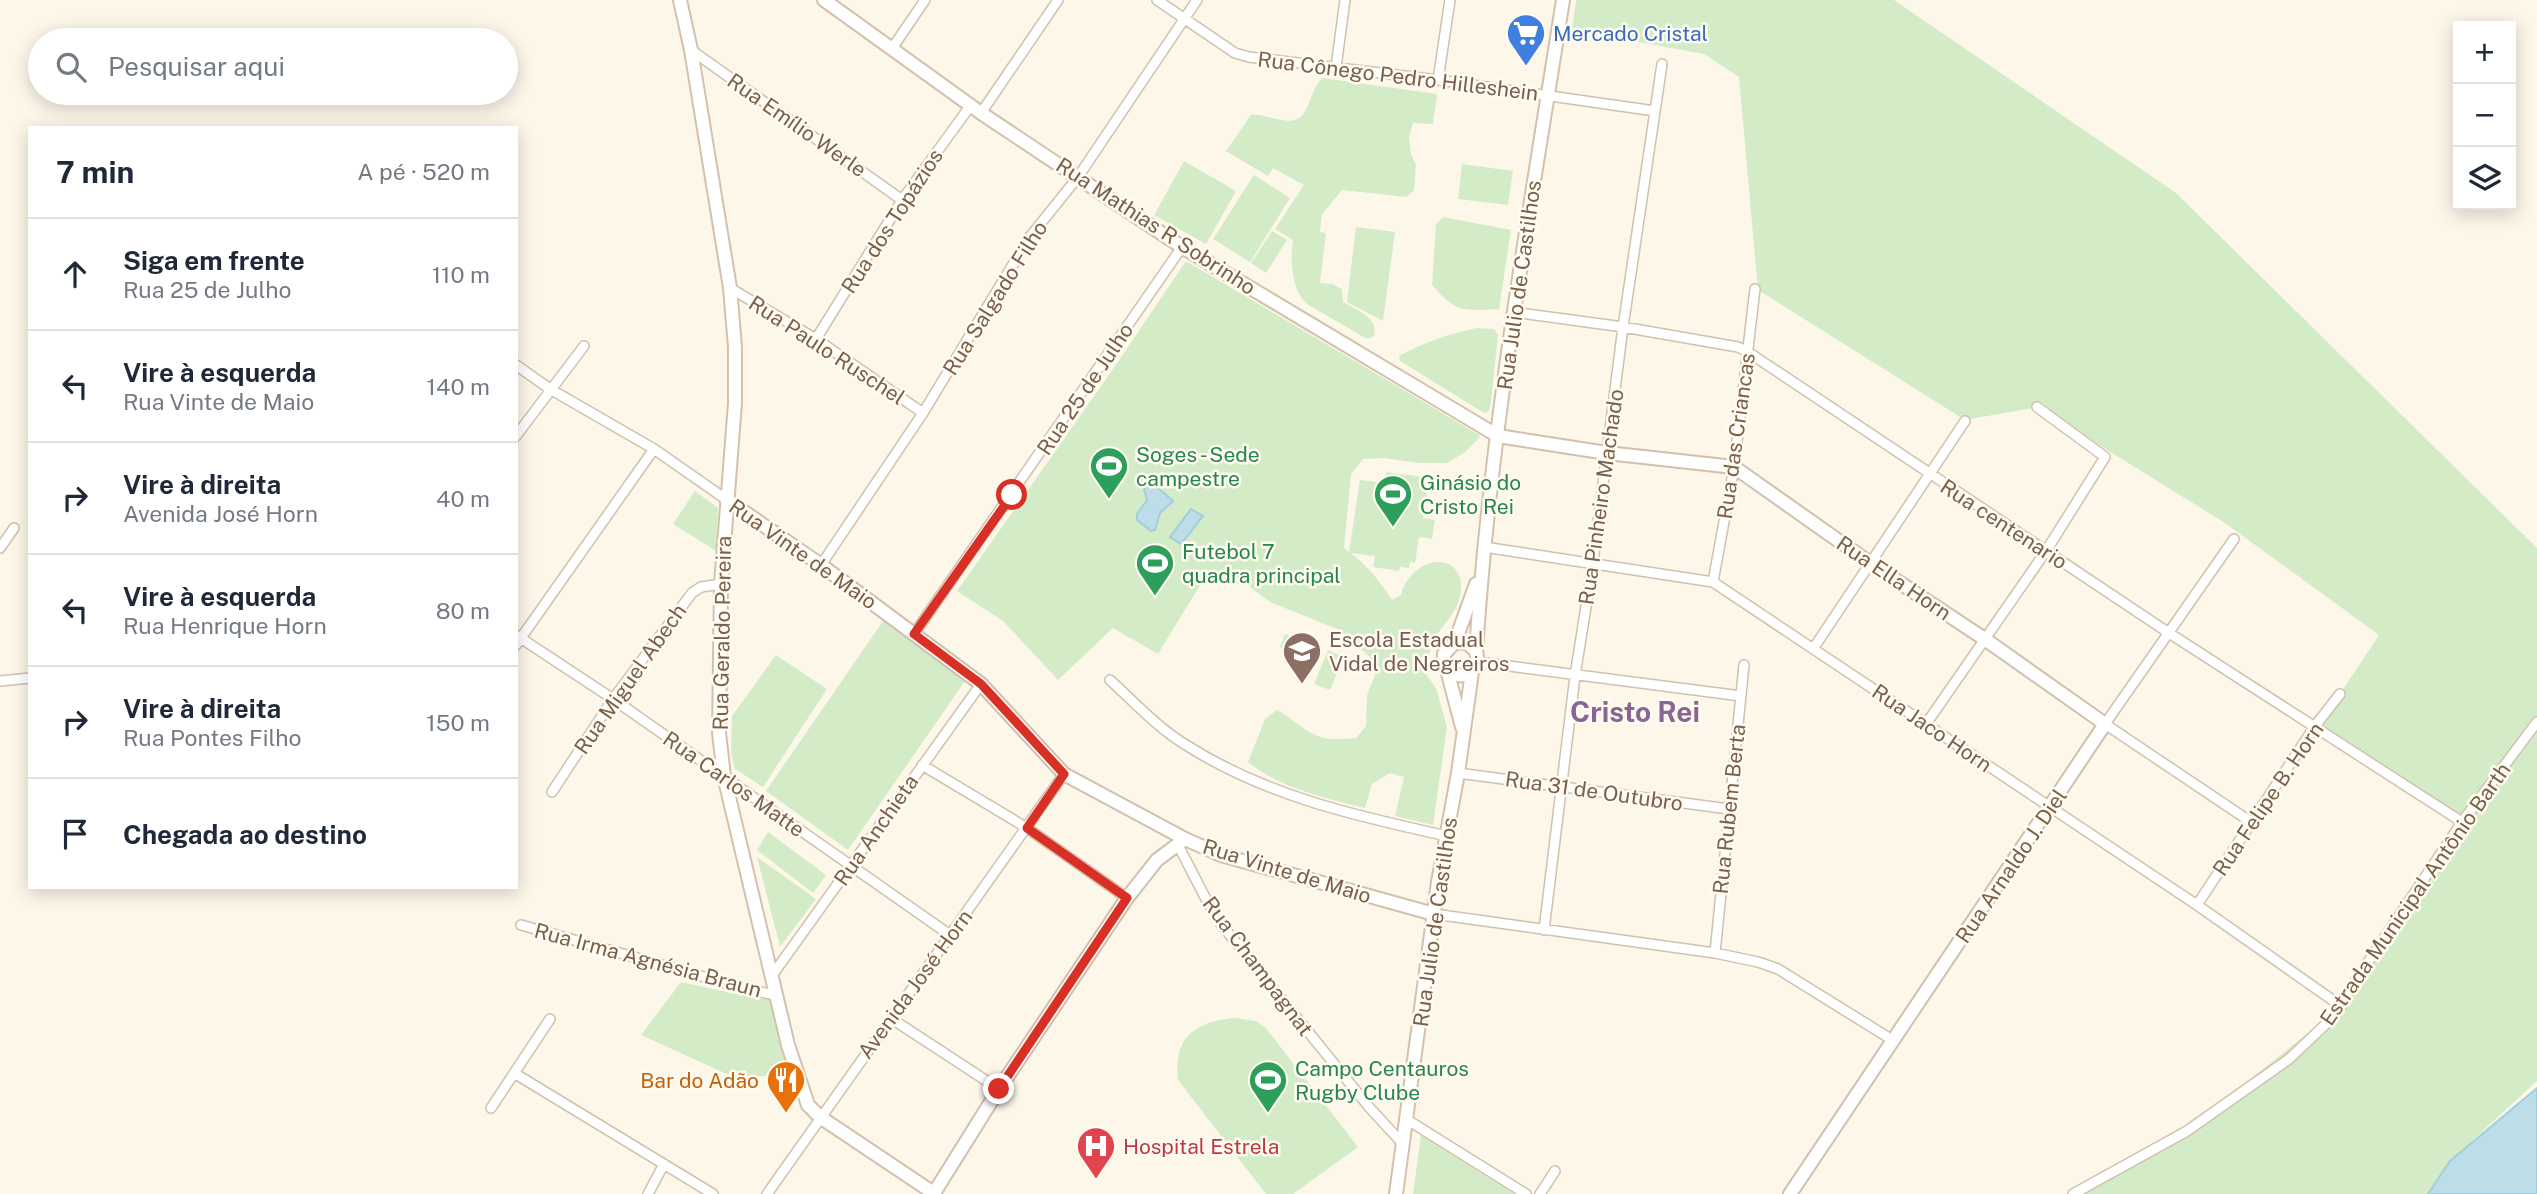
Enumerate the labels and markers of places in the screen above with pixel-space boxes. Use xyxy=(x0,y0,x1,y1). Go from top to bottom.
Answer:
supermarket icon: Mercado Cristal xyxy=(1505,12,1547,67)
place label: Mercado Cristal xyxy=(1553,21,1708,46)
place label: Soges - Sede campestre xyxy=(1136,442,1260,491)
sports icon: Soges - Sede campestre xyxy=(1088,445,1130,500)
place label: Ginásio do Cristo Rei xyxy=(1420,470,1521,519)
sports icon: Ginásio do Cristo Rei xyxy=(1372,473,1414,528)
place label: Futebol 7 quadra principal xyxy=(1182,539,1341,588)
sports icon: Futebol 7 quadra principal xyxy=(1134,542,1176,597)
place label: Escola Estadual Vidal de Negreiros xyxy=(1329,627,1509,676)
school or university icon: Escola Estadual Vidal de Negreiros xyxy=(1281,630,1323,685)
place label: Campo Centauros Rugby Clube xyxy=(1295,1056,1469,1105)
restaurant icon: Bar do Adão xyxy=(765,1059,807,1114)
sports icon: Campo Centauros Rugby Clube xyxy=(1247,1059,1289,1114)
place label: Bar do Adão xyxy=(640,1068,759,1093)
hospital icon: Hospital Estrela xyxy=(1075,1125,1117,1180)
place label: Hospital Estrela xyxy=(1123,1134,1279,1159)

